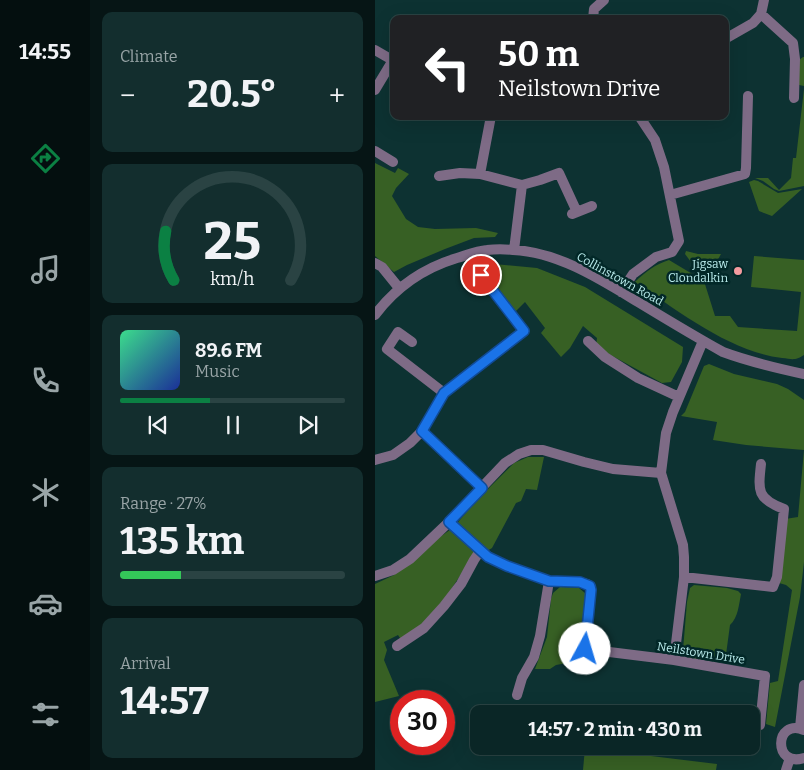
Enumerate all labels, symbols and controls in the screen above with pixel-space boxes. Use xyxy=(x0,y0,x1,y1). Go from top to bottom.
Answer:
text: 50 m xyxy=(498,33,579,75)
icon: left xyxy=(415,35,480,100)
text: 14:55 xyxy=(19,38,71,65)
text: Climate xyxy=(120,47,178,66)
text: 20.5° xyxy=(187,71,277,117)
text: Neilstown Drive xyxy=(498,75,660,102)
text: − xyxy=(120,79,135,112)
text: + xyxy=(329,79,345,112)
icon: directions xyxy=(28,141,63,176)
text: 25 xyxy=(204,210,261,273)
street label: Collinstown Road xyxy=(574,249,666,309)
icon: music xyxy=(28,252,63,287)
pin xyxy=(460,254,502,296)
place label: Jigsaw Clondalkin xyxy=(668,257,728,285)
icon: arrive xyxy=(467,261,495,289)
marker: Jigsaw Clondalkin xyxy=(732,265,744,277)
text: km/h xyxy=(210,268,255,290)
text: 89.6 FM xyxy=(195,339,262,362)
text: Music xyxy=(195,362,240,381)
icon: phone xyxy=(28,363,63,398)
icon: previous xyxy=(144,411,172,439)
icon: pause xyxy=(219,411,247,439)
icon: next xyxy=(294,411,322,439)
icon: climate xyxy=(28,475,63,510)
text: Range · 27% xyxy=(120,494,207,513)
text: 135 km xyxy=(120,518,244,564)
icon: car xyxy=(28,586,63,621)
position arrow xyxy=(558,622,610,674)
street label: Neilstown Drive xyxy=(656,639,746,667)
text: Arrival xyxy=(120,654,171,673)
text: 14:57 xyxy=(120,678,209,724)
speed limit sign: 30 xyxy=(390,690,455,755)
icon: filters xyxy=(28,697,63,732)
text: 14:57 · 2 min · 430 m xyxy=(528,718,702,741)

